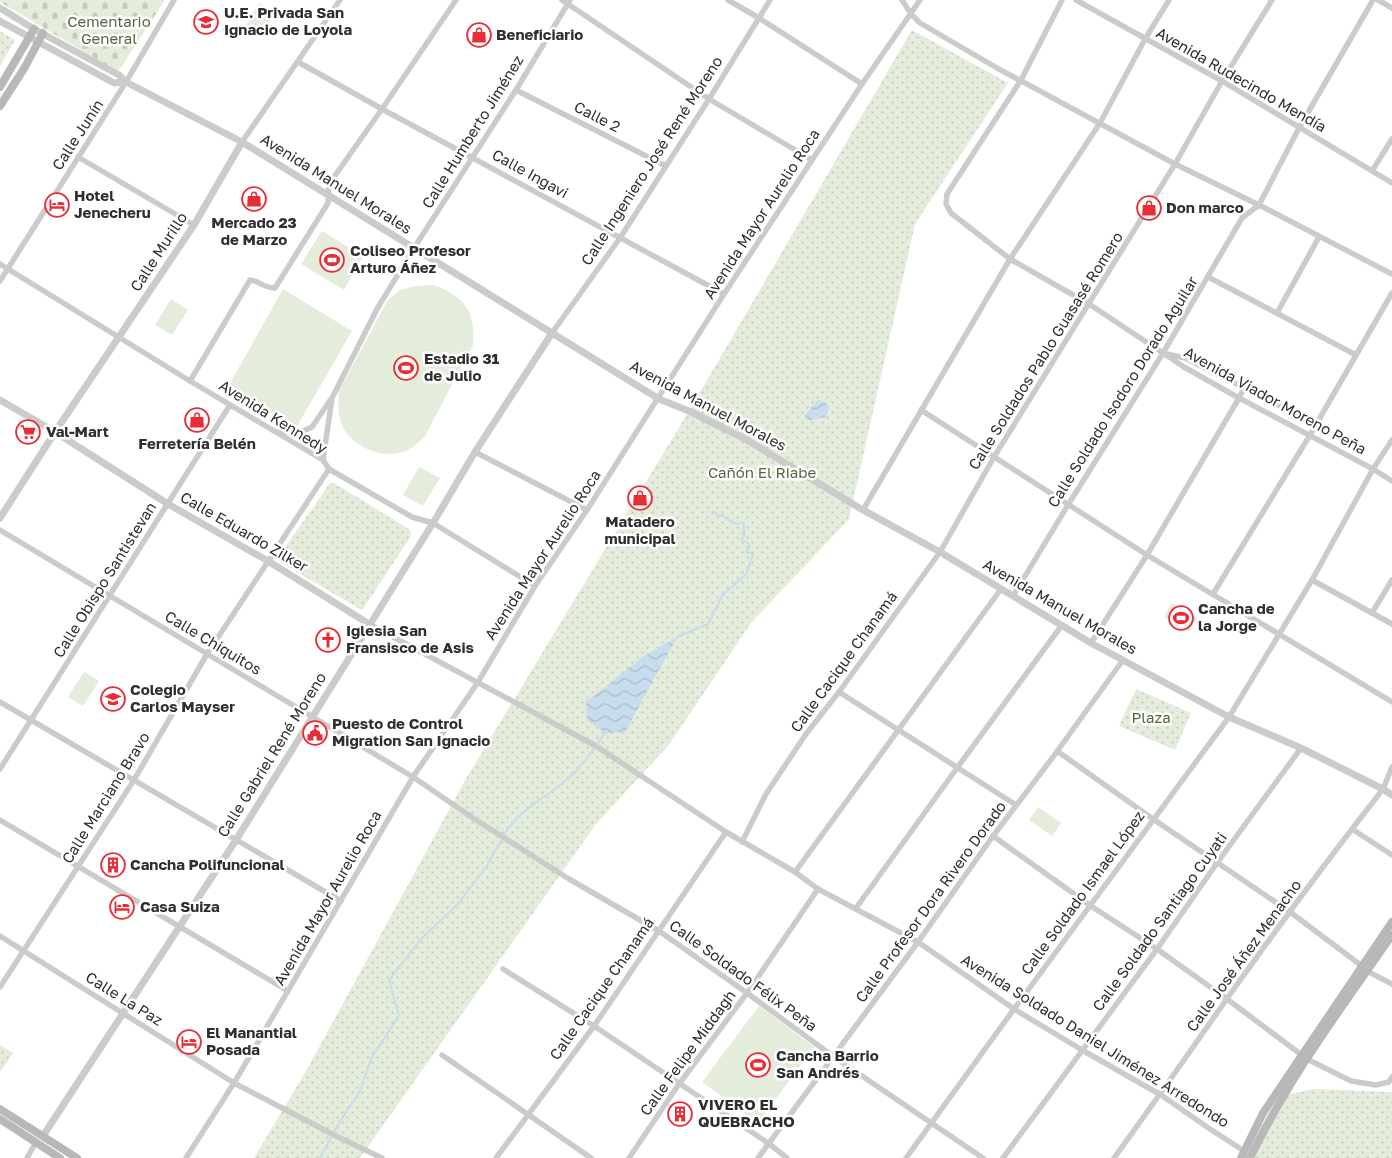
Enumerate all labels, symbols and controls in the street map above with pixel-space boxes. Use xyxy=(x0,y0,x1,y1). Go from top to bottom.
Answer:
place label: U.E. Privada San Ignacio de Loyola xyxy=(224,3,352,38)
school or university icon: U.E. Privada San Ignacio de Loyola xyxy=(193,9,219,35)
park label: Cementario General xyxy=(67,12,151,47)
shop icon: Beneficiario xyxy=(466,22,492,48)
street label: Avenida Rudecindo Mendía xyxy=(1153,23,1330,135)
place label: Beneficiario xyxy=(496,25,583,43)
street label: Calle Humberto Jiménez xyxy=(418,51,527,211)
street label: Calle Ingeniero José René Moreno xyxy=(577,53,726,268)
street label: Calle Junín xyxy=(48,96,107,173)
street label: Calle 2 xyxy=(571,97,623,135)
street label: Avenida Mayor Aurelio Roca xyxy=(699,125,823,302)
street label: Avenida Manuel Morales xyxy=(258,129,416,237)
street label: Calle Ingavi xyxy=(489,145,572,201)
place label: Hotel Jenecheru xyxy=(74,186,151,221)
shop icon: Mercado 23 de Marzo xyxy=(241,186,267,212)
hotel icon: Hotel Jenecheru xyxy=(44,192,70,218)
shop icon: Don marco xyxy=(1136,195,1162,221)
place label: Don marco xyxy=(1166,198,1244,216)
street label: Calle Murillo xyxy=(126,208,190,294)
place label: Mercado 23 de Marzo xyxy=(211,213,297,248)
street label: Calle Soldados Pablo Guasasé Romero xyxy=(964,228,1126,473)
place label: Coliseo Profesor Arturo Áñez xyxy=(350,241,471,276)
sports icon: Coliseo Profesor Arturo Áñez xyxy=(319,247,345,273)
street label: Calle Soldado Isodoro Dorado Aguilar xyxy=(1043,273,1201,510)
street label: Avenida Viador Moreno Peña xyxy=(1181,342,1370,458)
place label: Estadio 31 de Julio xyxy=(424,349,500,384)
sports icon: Estadio 31 de Julio xyxy=(393,355,419,381)
street label: Avenida Manuel Morales xyxy=(627,356,790,454)
street label: Avenida Kennedy xyxy=(216,376,331,457)
shop icon: Ferretería Belén xyxy=(184,407,210,433)
supermarket icon: Val-Mart xyxy=(15,419,41,445)
place label: Val-Mart xyxy=(46,422,109,440)
place label: Ferretería Belén xyxy=(138,434,256,452)
park label: Cañón El Riabe xyxy=(708,463,816,481)
street label: Avenida Mayor Aurelio Roca xyxy=(480,466,604,643)
shop icon: Matadero municipal xyxy=(627,485,653,511)
street label: Calle Eduardo Zilker xyxy=(177,487,312,575)
street label: Calle Obispo Santistevan xyxy=(49,498,159,661)
place label: Matadero municipal xyxy=(605,512,675,547)
street label: Avenida Manuel Morales xyxy=(980,555,1141,658)
street label: Calle Cacique Chanamá xyxy=(786,588,900,735)
place label: Cancha de la Jorge xyxy=(1198,599,1275,634)
sports icon: Cancha de la Jorge xyxy=(1168,605,1194,631)
street label: Calle Chiquitos xyxy=(162,606,265,678)
place label: Iglesia San Fransisco de Asis xyxy=(346,621,474,656)
church icon: Iglesia San Fransisco de Asis xyxy=(315,627,341,653)
street label: Calle Gabriel René Moreno xyxy=(213,669,329,840)
place label: Colegio Carlos Mayser xyxy=(130,680,235,715)
school or university icon: Colegio Carlos Mayser xyxy=(100,686,126,712)
park label: Plaza xyxy=(1131,708,1171,726)
place label: Puesto de Control Migration San Ignacio xyxy=(332,714,490,749)
public building icon: Puesto de Control Migration San Ignacio xyxy=(302,720,328,746)
street label: Calle Marciano Bravo xyxy=(57,729,153,866)
street label: Calle Profesor Dora Rivero Dorado xyxy=(851,797,1009,1006)
street label: Avenida Mayor Aurelio Roca xyxy=(270,807,385,988)
street label: Calle Soldado Ismael López xyxy=(1017,807,1148,978)
street label: Calle Soldado Santiago Cuyati xyxy=(1088,828,1230,1014)
building icon: Cancha Polifuncional xyxy=(100,852,126,878)
place label: Cancha Polifuncional xyxy=(130,855,285,873)
street label: Calle José Áñez Menacho xyxy=(1182,876,1304,1035)
hotel icon: Casa Suiza xyxy=(109,894,135,920)
place label: Casa Suiza xyxy=(140,897,220,915)
street label: Calle Cacique Chanamá xyxy=(545,914,657,1063)
street label: Calle Soldado Félix Peña xyxy=(666,916,821,1035)
street label: Avenida Soldado Daniel Jiménez Arredondo xyxy=(958,950,1233,1131)
street label: Calle La Paz xyxy=(83,967,167,1029)
street label: Calle Felipe Middagh xyxy=(636,986,739,1119)
place label: El Manantial Posada xyxy=(206,1023,297,1058)
hotel icon: El Manantial Posada xyxy=(176,1029,202,1055)
place label: Cancha Barrio San Andrés xyxy=(776,1046,879,1081)
sports icon: Cancha Barrio San Andrés xyxy=(745,1052,771,1078)
place label: VIVERO EL QUEBRACHO xyxy=(698,1095,795,1130)
building icon: VIVERO EL QUEBRACHO xyxy=(667,1101,693,1127)

